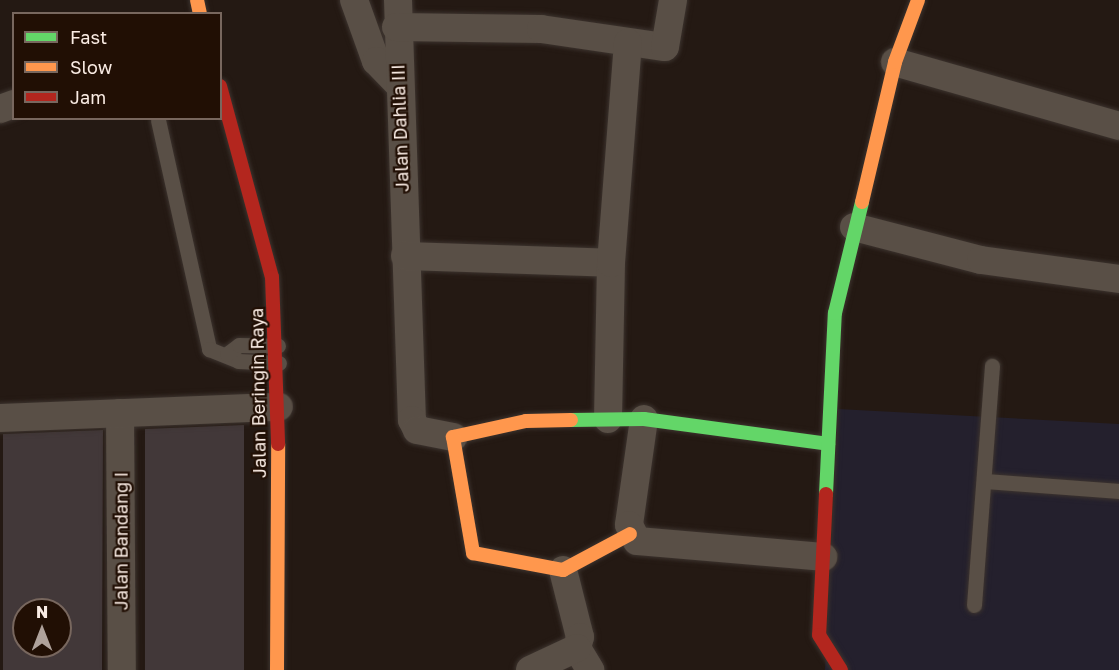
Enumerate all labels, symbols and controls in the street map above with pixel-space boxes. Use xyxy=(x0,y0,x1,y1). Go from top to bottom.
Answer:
legend xyxy=(12,12,222,120)
text: Fast xyxy=(70,26,107,48)
text: Slow xyxy=(70,56,112,78)
street label: Jalan Dahlia III xyxy=(387,64,413,192)
text: Jam xyxy=(70,86,106,108)
street label: Jalan Beringin Raya xyxy=(246,308,270,478)
street label: Jalan Bandang I xyxy=(110,472,132,610)
north arrow xyxy=(12,598,72,658)
text: N xyxy=(36,602,48,622)

